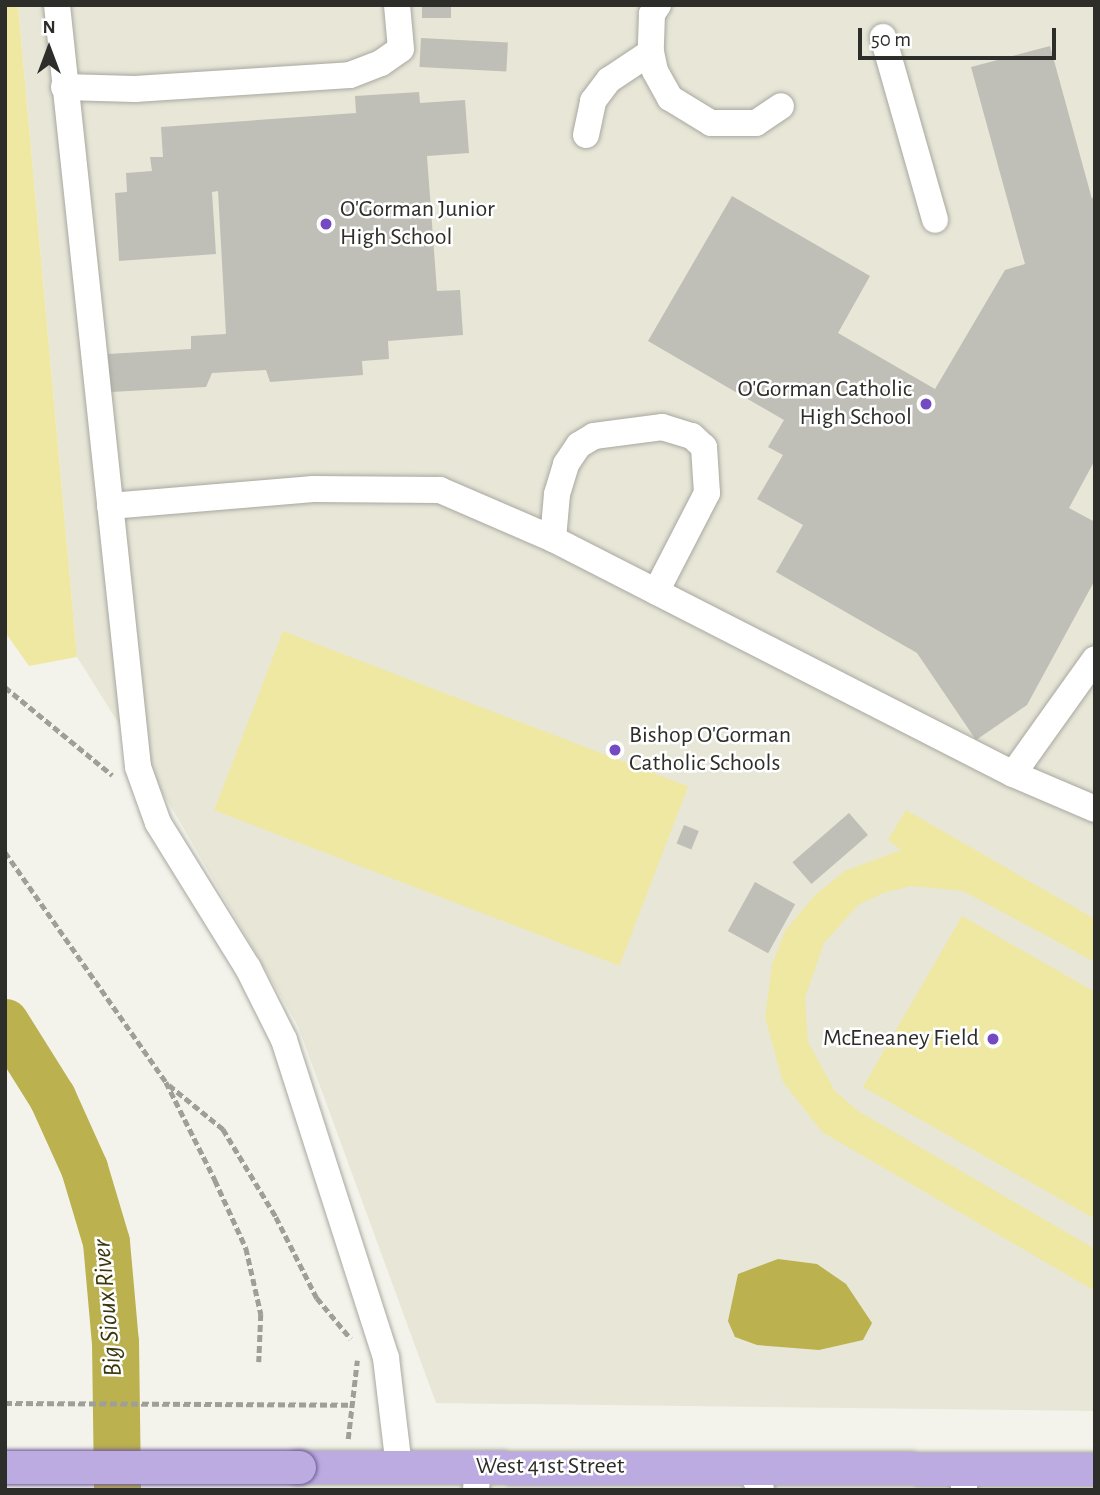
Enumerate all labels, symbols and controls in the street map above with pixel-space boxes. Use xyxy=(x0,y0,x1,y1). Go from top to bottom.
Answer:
north arrow xyxy=(14,14,84,84)
scale bar xyxy=(862,14,1060,58)
text: N xyxy=(42,18,56,37)
text: 50 m xyxy=(871,29,911,50)
place label: O'Gorman Junior High School xyxy=(340,196,495,252)
marker: O'Gorman Junior High School xyxy=(318,216,334,232)
place label: O'Gorman Catholic High School xyxy=(737,376,912,432)
marker: O'Gorman Catholic High School xyxy=(918,396,934,412)
place label: Bishop O'Gorman Catholic Schools xyxy=(629,722,791,778)
marker: Bishop O'Gorman Catholic Schools xyxy=(607,742,623,758)
place label: McEneaney Field xyxy=(823,1025,979,1053)
marker: McEneaney Field xyxy=(985,1031,1001,1047)
water label: Big Sioux River xyxy=(86,1238,130,1378)
street label: West 41st Street xyxy=(476,1453,624,1481)

